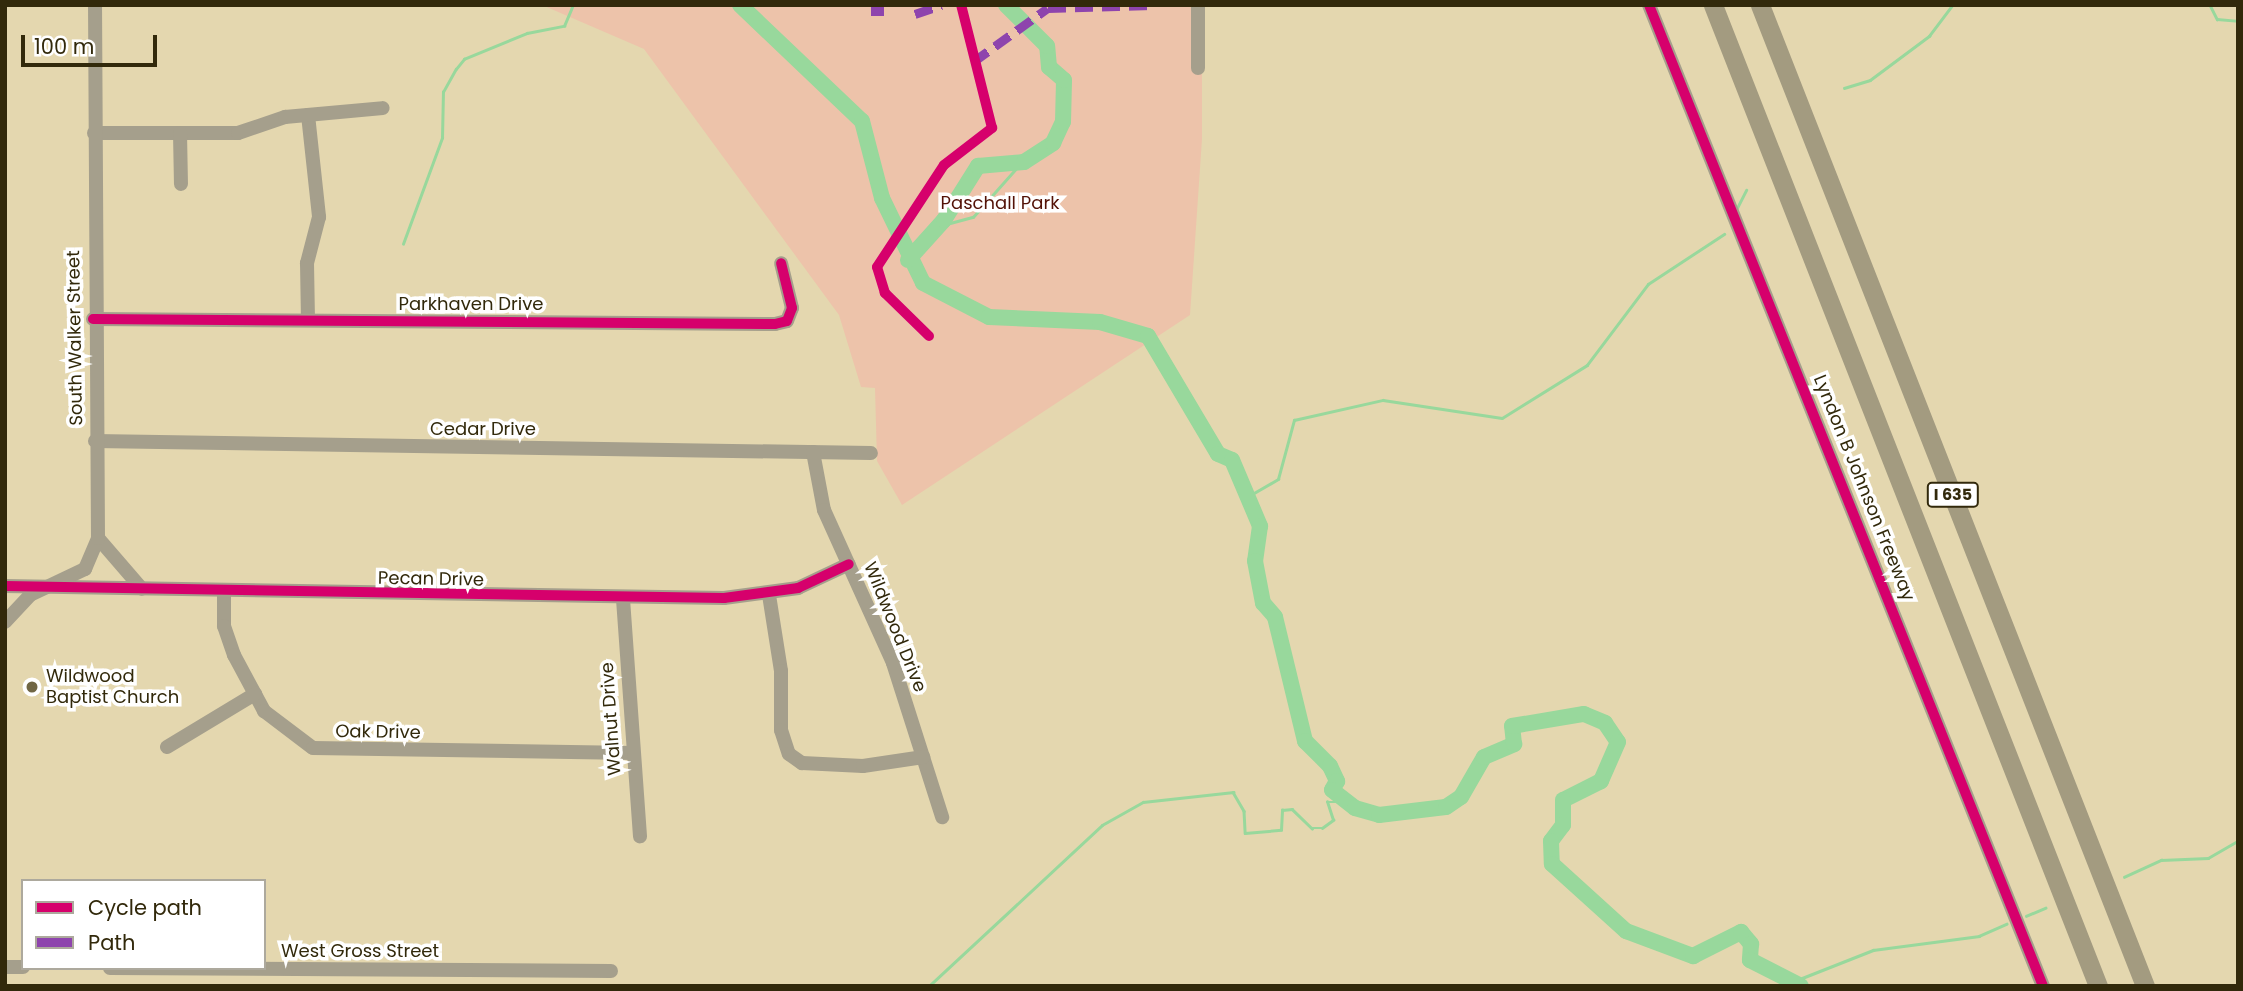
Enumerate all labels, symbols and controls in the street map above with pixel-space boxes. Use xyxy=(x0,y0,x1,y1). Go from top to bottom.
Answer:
scale bar xyxy=(24,21,161,65)
text: 100 m xyxy=(34,32,94,61)
park label: Paschall Park xyxy=(941,192,1059,214)
street label: South Walker Street xyxy=(63,250,87,426)
street label: Parkhaven Drive xyxy=(399,293,543,315)
street label: Lyndon B Johnson Freeway xyxy=(1809,372,1919,604)
street label: Cedar Drive xyxy=(430,418,536,440)
road number: I 635 xyxy=(1927,482,1979,508)
street label: Wildwood Drive xyxy=(859,559,931,695)
street label: Pecan Drive xyxy=(378,567,484,591)
street label: Walnut Drive xyxy=(596,662,626,776)
place label: Wildwood Baptist Church xyxy=(46,666,179,708)
marker: Wildwood Baptist Church xyxy=(24,679,40,695)
street label: Oak Drive xyxy=(335,720,421,744)
legend xyxy=(21,879,266,970)
text: Cycle path xyxy=(88,893,202,922)
text: Path xyxy=(88,928,135,957)
street label: West Gross Street xyxy=(281,940,439,962)

